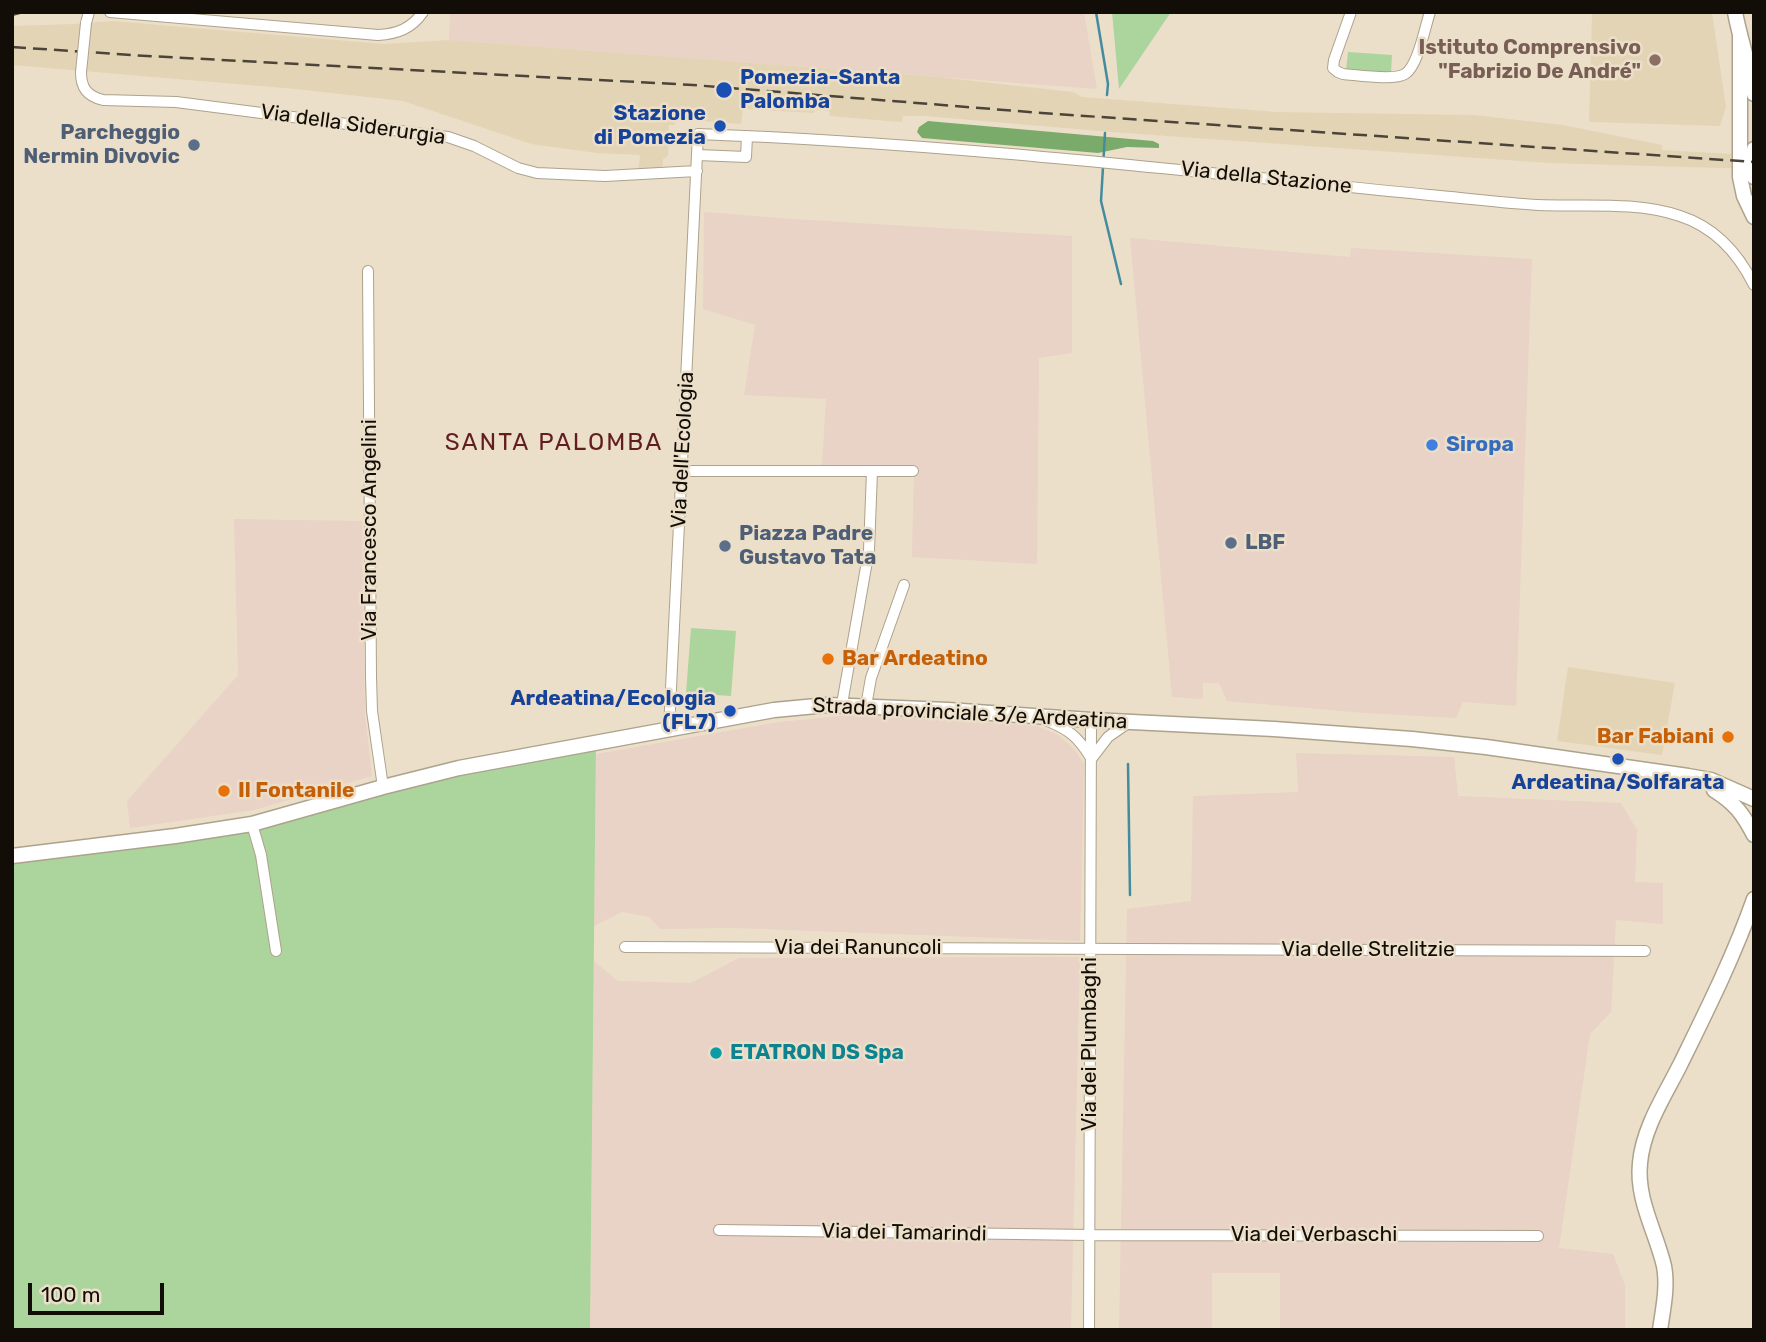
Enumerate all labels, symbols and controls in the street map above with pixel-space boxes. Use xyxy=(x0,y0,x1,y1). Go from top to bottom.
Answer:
place label: Istituto Comprensivo "Fabrizio De André" xyxy=(1418,35,1641,85)
marker: Istituto Comprensivo "Fabrizio De André" xyxy=(1647,52,1663,68)
place label: Pomezia-Santa Palomba xyxy=(740,65,900,115)
marker: Pomezia-Santa Palomba xyxy=(714,80,734,100)
street label: Via della Siderurgia xyxy=(259,100,447,150)
place label: Stazione di Pomezia xyxy=(594,101,706,151)
marker: Stazione di Pomezia xyxy=(712,118,728,134)
place label: Parcheggio Nermin Divovic xyxy=(23,120,180,170)
marker: Parcheggio Nermin Divovic xyxy=(186,137,202,153)
street label: Via della Stazione xyxy=(1179,156,1353,200)
street label: Via dell'Ecologia xyxy=(666,371,700,529)
street label: Via Francesco Angelini xyxy=(357,419,383,641)
district label: SANTA PALOMBA xyxy=(446,429,662,457)
place label: Siropa xyxy=(1446,432,1514,458)
marker: Siropa xyxy=(1424,437,1440,453)
place label: Piazza Padre Gustavo Tata xyxy=(739,521,876,571)
place label: LBF xyxy=(1245,530,1285,556)
marker: LBF xyxy=(1223,535,1239,551)
marker: Piazza Padre Gustavo Tata xyxy=(717,538,733,554)
place label: Bar Ardeatino xyxy=(842,646,988,672)
marker: Bar Ardeatino xyxy=(820,651,836,667)
place label: Ardeatina/Ecologia (FL7) xyxy=(511,686,716,736)
street label: Strada provinciale 3/e Ardeatina xyxy=(812,693,1128,735)
marker: Ardeatina/Ecologia (FL7) xyxy=(722,703,738,719)
place label: Bar Fabiani xyxy=(1597,724,1714,750)
marker: Bar Fabiani xyxy=(1720,729,1736,745)
marker: Ardeatina/Solfarata xyxy=(1610,751,1626,767)
place label: Ardeatina/Solfarata xyxy=(1511,770,1725,796)
place label: Il Fontanile xyxy=(238,778,354,804)
marker: Il Fontanile xyxy=(216,783,232,799)
street label: Via dei Ranuncoli xyxy=(774,935,942,961)
street label: Via delle Strelitzie xyxy=(1281,937,1455,963)
street label: Via dei Plumbaghi xyxy=(1077,957,1103,1131)
place label: ETATRON DS Spa xyxy=(730,1040,904,1066)
marker: ETATRON DS Spa xyxy=(708,1045,724,1061)
street label: Via dei Tamarindi xyxy=(821,1219,987,1247)
street label: Via dei Verbaschi xyxy=(1231,1222,1397,1248)
scale bar xyxy=(32,1268,168,1312)
text: 100 m xyxy=(41,1282,100,1307)

